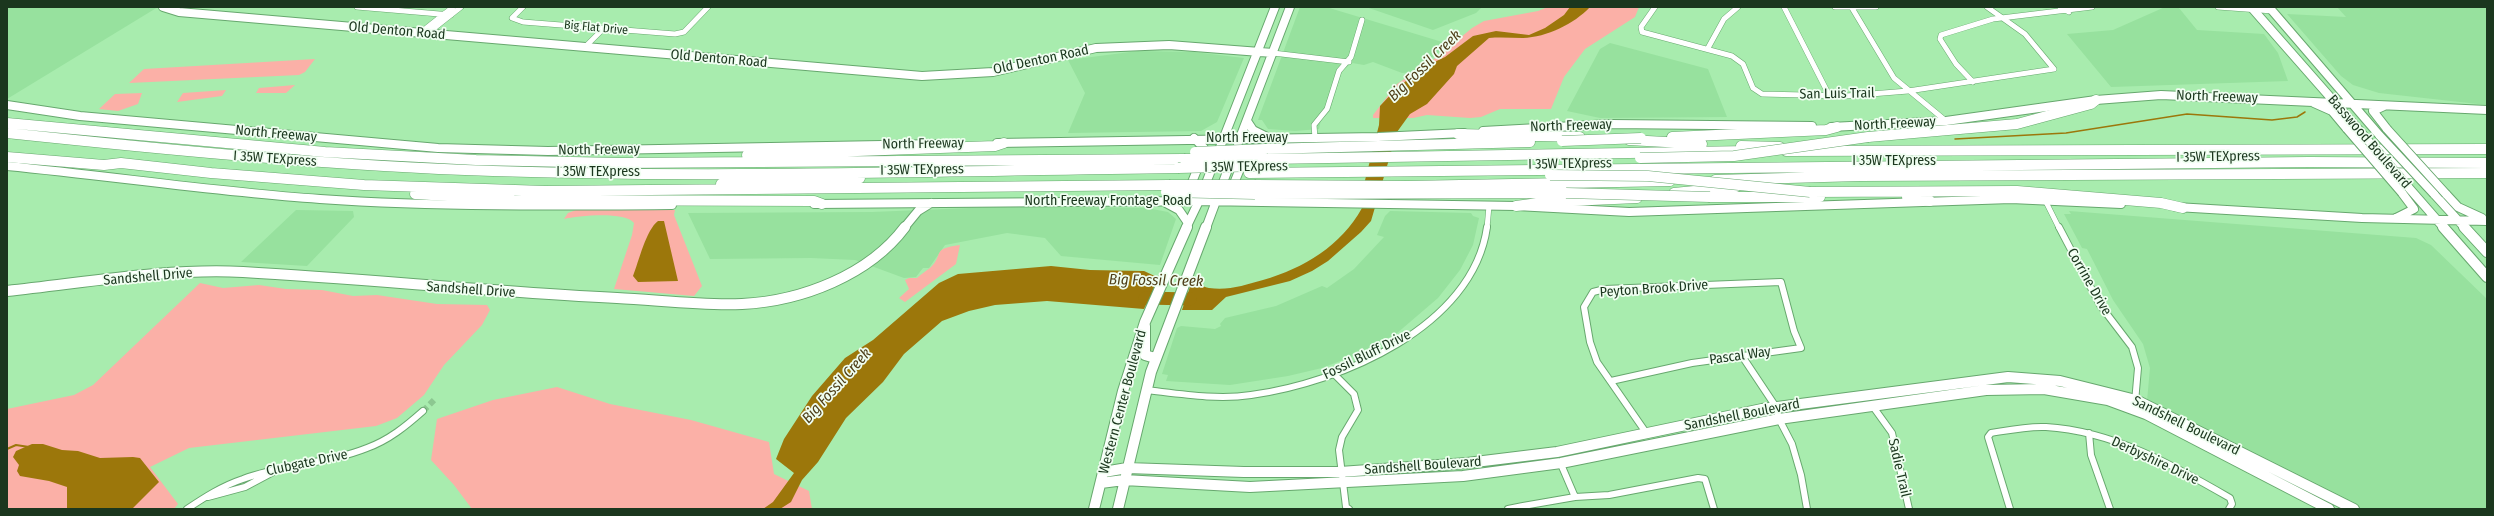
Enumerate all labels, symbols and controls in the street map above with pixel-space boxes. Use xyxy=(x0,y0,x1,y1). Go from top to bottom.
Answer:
street label: Old Denton Road xyxy=(348,18,446,44)
street label: Big Flat Drive xyxy=(563,18,629,38)
water label: Big Fossil Creek xyxy=(1385,27,1465,105)
street label: Old Denton Road xyxy=(992,42,1090,78)
street label: Old Denton Road xyxy=(670,46,768,72)
street label: San Luis Trail xyxy=(1799,85,1875,103)
street label: North Freeway xyxy=(2176,87,2258,107)
street label: Basswood Boulevard xyxy=(2324,92,2414,192)
street label: North Freeway xyxy=(1854,113,1936,135)
street label: North Freeway xyxy=(1530,116,1612,136)
street label: North Freeway xyxy=(235,122,317,146)
street label: North Freeway xyxy=(1206,130,1288,146)
street label: North Freeway xyxy=(882,135,964,153)
street label: North Freeway xyxy=(558,141,640,159)
street label: I 35W TEXpress xyxy=(233,148,317,170)
street label: I 35W TEXpress xyxy=(2176,148,2260,166)
street label: I 35W TEXpress xyxy=(1852,153,1936,169)
street label: I 35W TEXpress xyxy=(1528,155,1612,173)
street label: I 35W TEXpress xyxy=(1204,158,1288,176)
street label: I 35W TEXpress xyxy=(880,161,964,179)
street label: I 35W TEXpress xyxy=(556,164,640,180)
street label: North Freeway Frontage Road xyxy=(1025,193,1191,209)
street label: Corrine Drive xyxy=(2063,245,2115,319)
street label: Sandshell Drive xyxy=(103,265,193,289)
water label: Big Fossil Creek xyxy=(1109,271,1203,291)
street label: Peyton Brook Drive xyxy=(1599,277,1709,301)
street label: Sandshell Drive xyxy=(426,279,516,301)
street label: Fossil Bluff Drive xyxy=(1320,327,1414,383)
street label: Western Center Boulevard xyxy=(1096,328,1150,476)
street label: Pascal Way xyxy=(1708,343,1772,369)
water label: Big Fossil Creek xyxy=(799,345,875,427)
street label: Sandshell Boulevard xyxy=(2130,393,2242,459)
street label: Sandshell Boulevard xyxy=(1683,396,1801,434)
street label: Derbyshire Drive xyxy=(2109,433,2201,489)
street label: Sadie Trail xyxy=(1884,437,1914,499)
street label: Clubgate Drive xyxy=(265,446,349,480)
street label: Sandshell Boulevard xyxy=(1364,454,1482,478)

